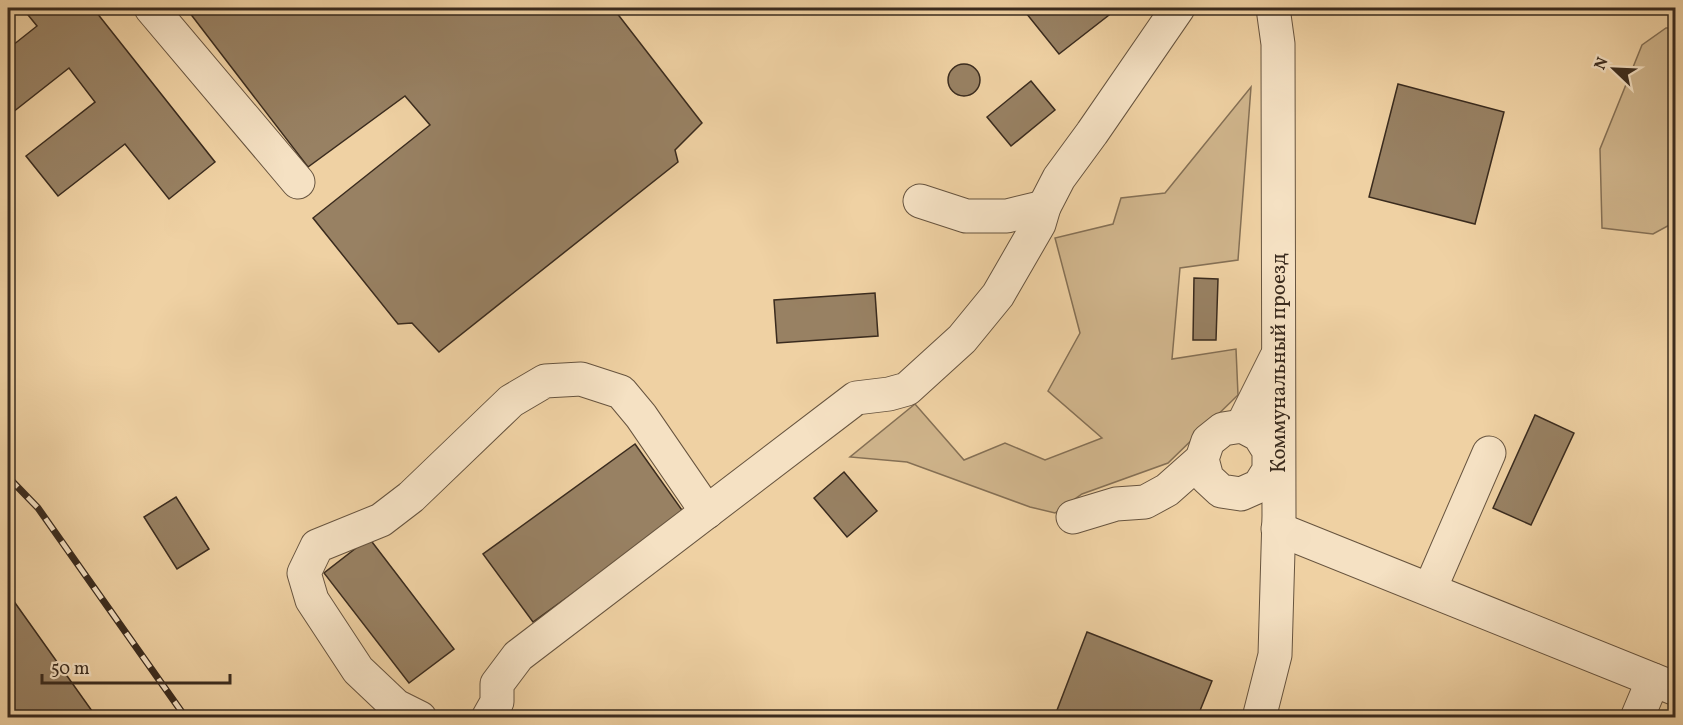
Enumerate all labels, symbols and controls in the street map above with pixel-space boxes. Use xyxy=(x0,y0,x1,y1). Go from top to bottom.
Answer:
north arrow xyxy=(1584,39,1644,99)
text: N xyxy=(1590,54,1615,74)
street label: Коммунальный проезд xyxy=(1265,253,1294,473)
scale bar xyxy=(42,647,230,685)
text: 50 m xyxy=(51,657,90,682)

